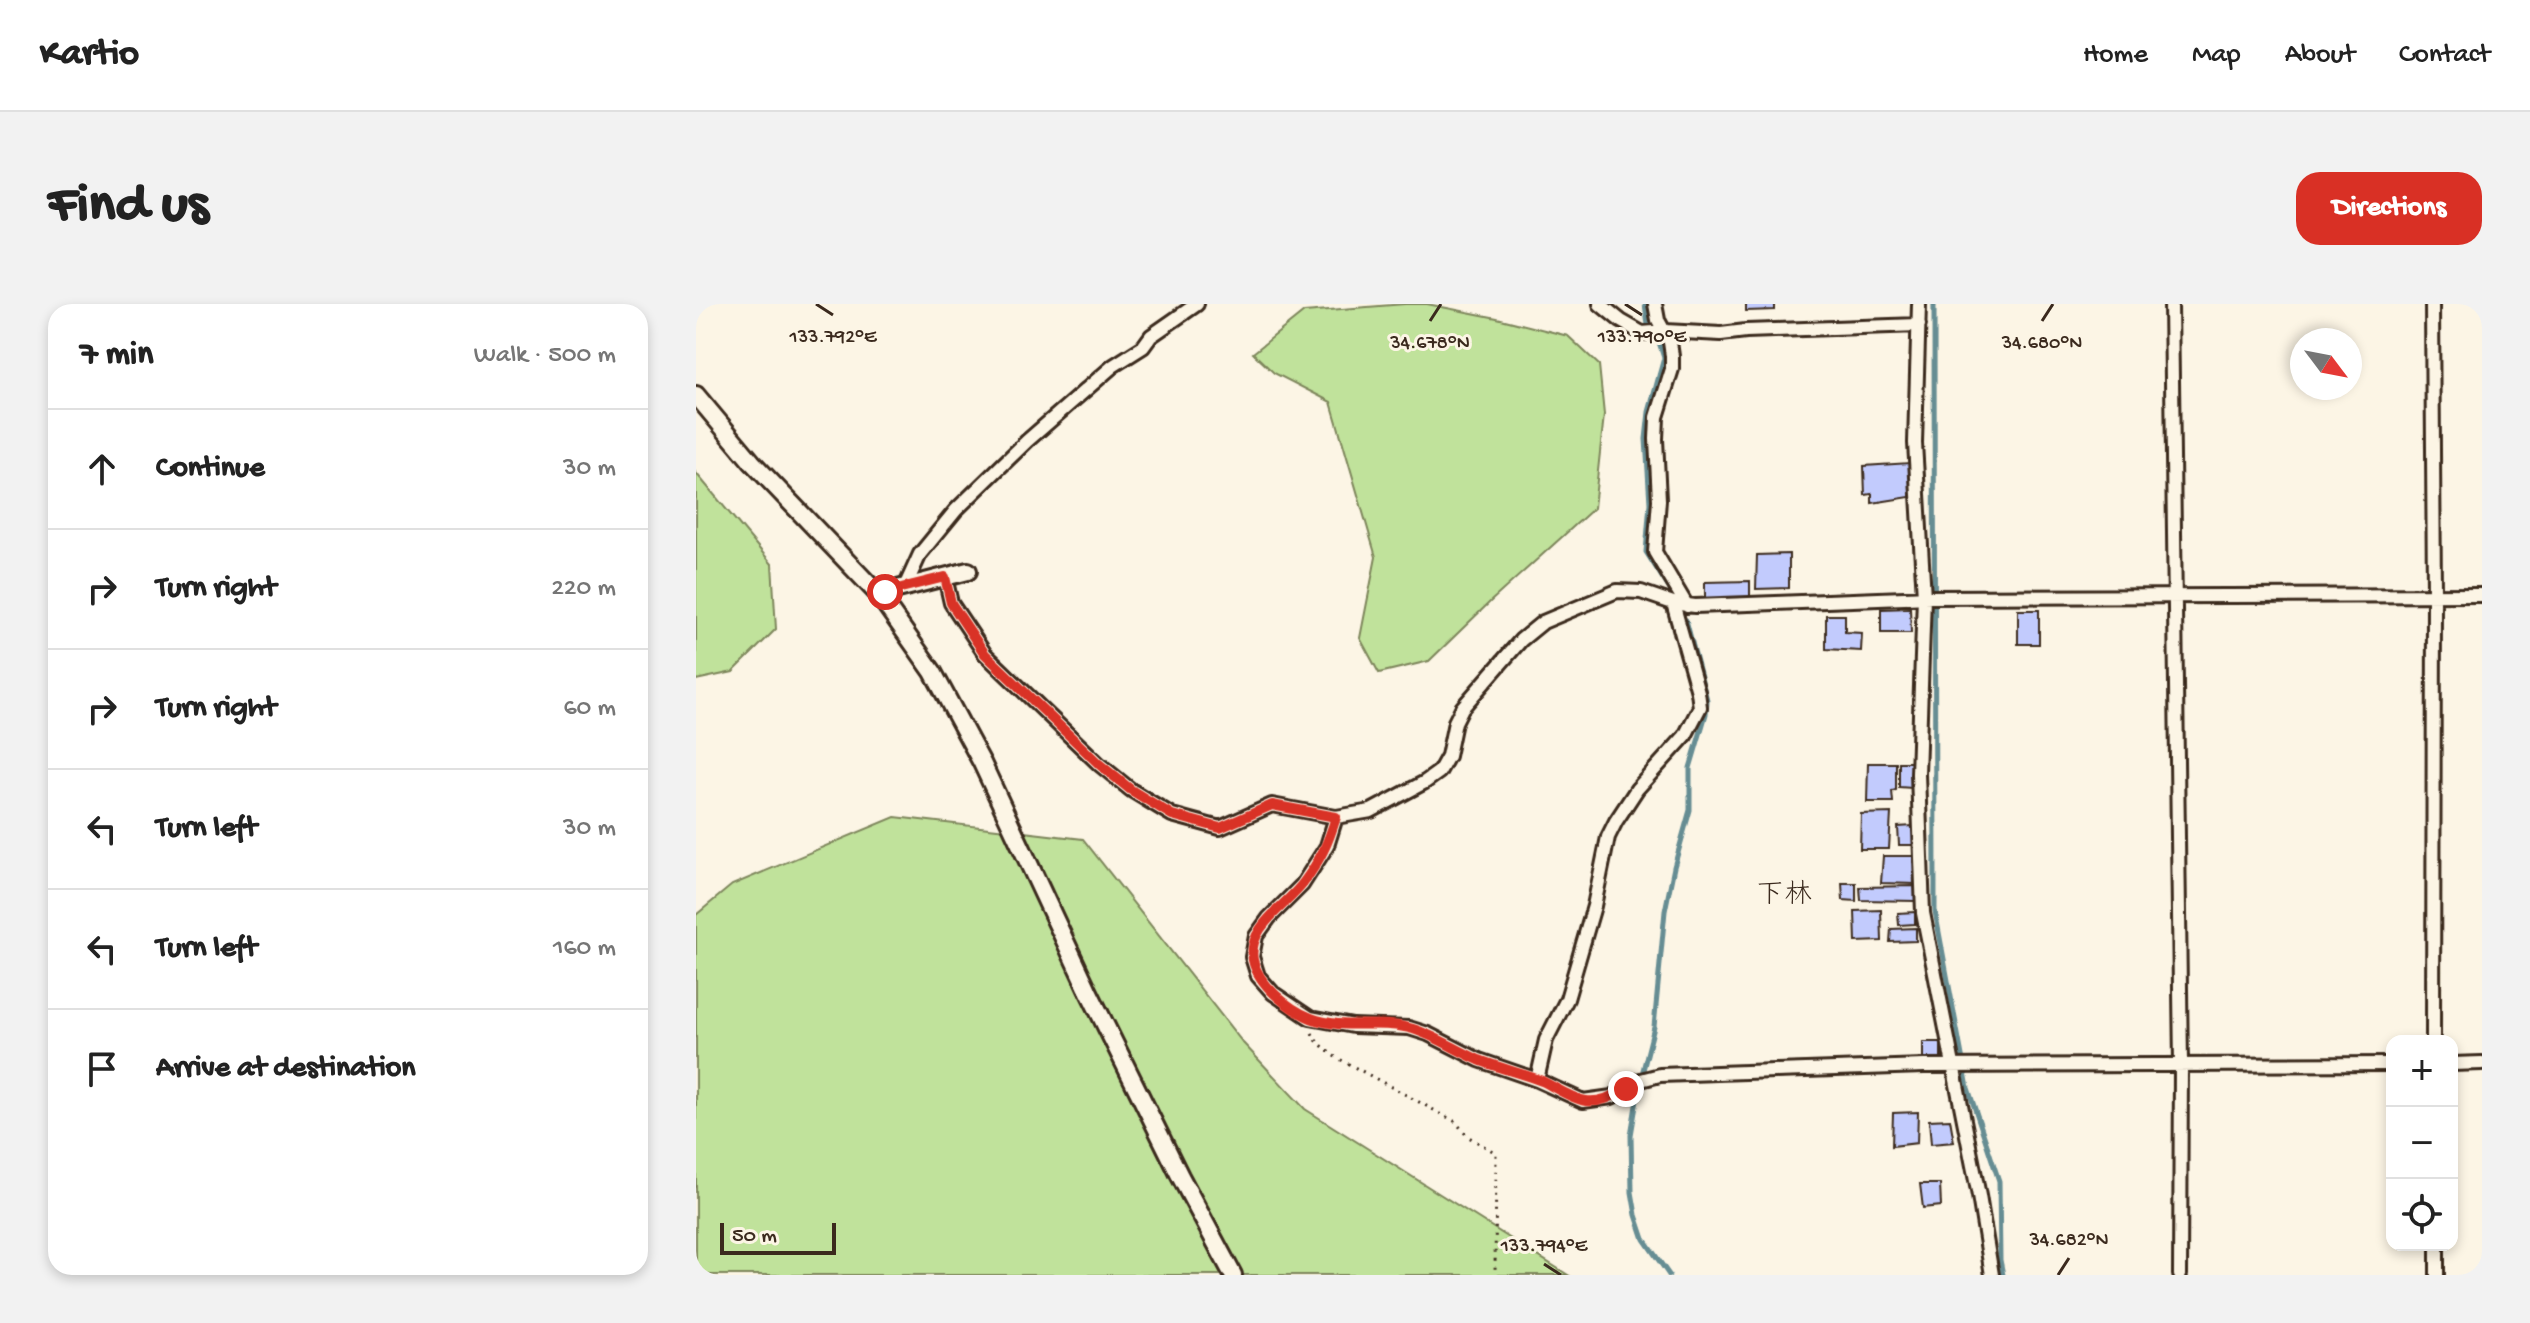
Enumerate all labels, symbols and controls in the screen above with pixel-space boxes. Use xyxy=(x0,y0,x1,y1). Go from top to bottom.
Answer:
text: Kartio xyxy=(40,33,139,77)
text: Home xyxy=(2083,39,2148,72)
text: Map xyxy=(2192,39,2241,72)
text: About xyxy=(2285,39,2355,72)
text: Contact xyxy=(2399,39,2490,72)
button: Directions xyxy=(2296,172,2482,245)
text: Find us xyxy=(48,175,208,241)
text: 133.792°E xyxy=(789,327,878,350)
text: 133.790°E xyxy=(1597,327,1688,350)
north arrow xyxy=(2290,328,2362,400)
text: 34.678°N xyxy=(1389,333,1470,356)
text: 34.680°N xyxy=(2001,333,2082,356)
text: 7 min xyxy=(80,336,153,376)
text: Walk · 500 m xyxy=(474,341,616,372)
icon: ahead xyxy=(80,447,124,491)
text: Continue xyxy=(156,452,265,487)
text: 30 m xyxy=(563,454,616,485)
icon: right xyxy=(80,567,124,611)
text: Turn right xyxy=(156,572,276,607)
text: 220 m xyxy=(551,574,616,605)
route start xyxy=(867,574,903,610)
icon: right xyxy=(80,687,124,731)
text: Turn right xyxy=(156,692,276,727)
text: 60 m xyxy=(563,694,616,725)
icon: left xyxy=(80,807,124,851)
text: Turn left xyxy=(156,812,257,847)
text: 30 m xyxy=(563,814,616,845)
district label: 下林 xyxy=(1756,879,1812,913)
icon: left xyxy=(80,927,124,971)
text: Turn left xyxy=(156,932,257,967)
text: 160 m xyxy=(553,934,616,965)
map controls xyxy=(2386,1035,2458,1251)
button: + xyxy=(2386,1035,2458,1107)
icon: arrive xyxy=(80,1047,124,1091)
text: Arrive at destination xyxy=(156,1052,416,1087)
route end xyxy=(1608,1071,1644,1107)
button: − xyxy=(2386,1107,2458,1179)
button: locate xyxy=(2386,1179,2458,1251)
scale bar xyxy=(720,1219,836,1255)
text: 50 m xyxy=(732,1224,777,1250)
text: 34.682°N xyxy=(2028,1230,2109,1253)
text: 133.794°E xyxy=(1500,1236,1589,1259)

